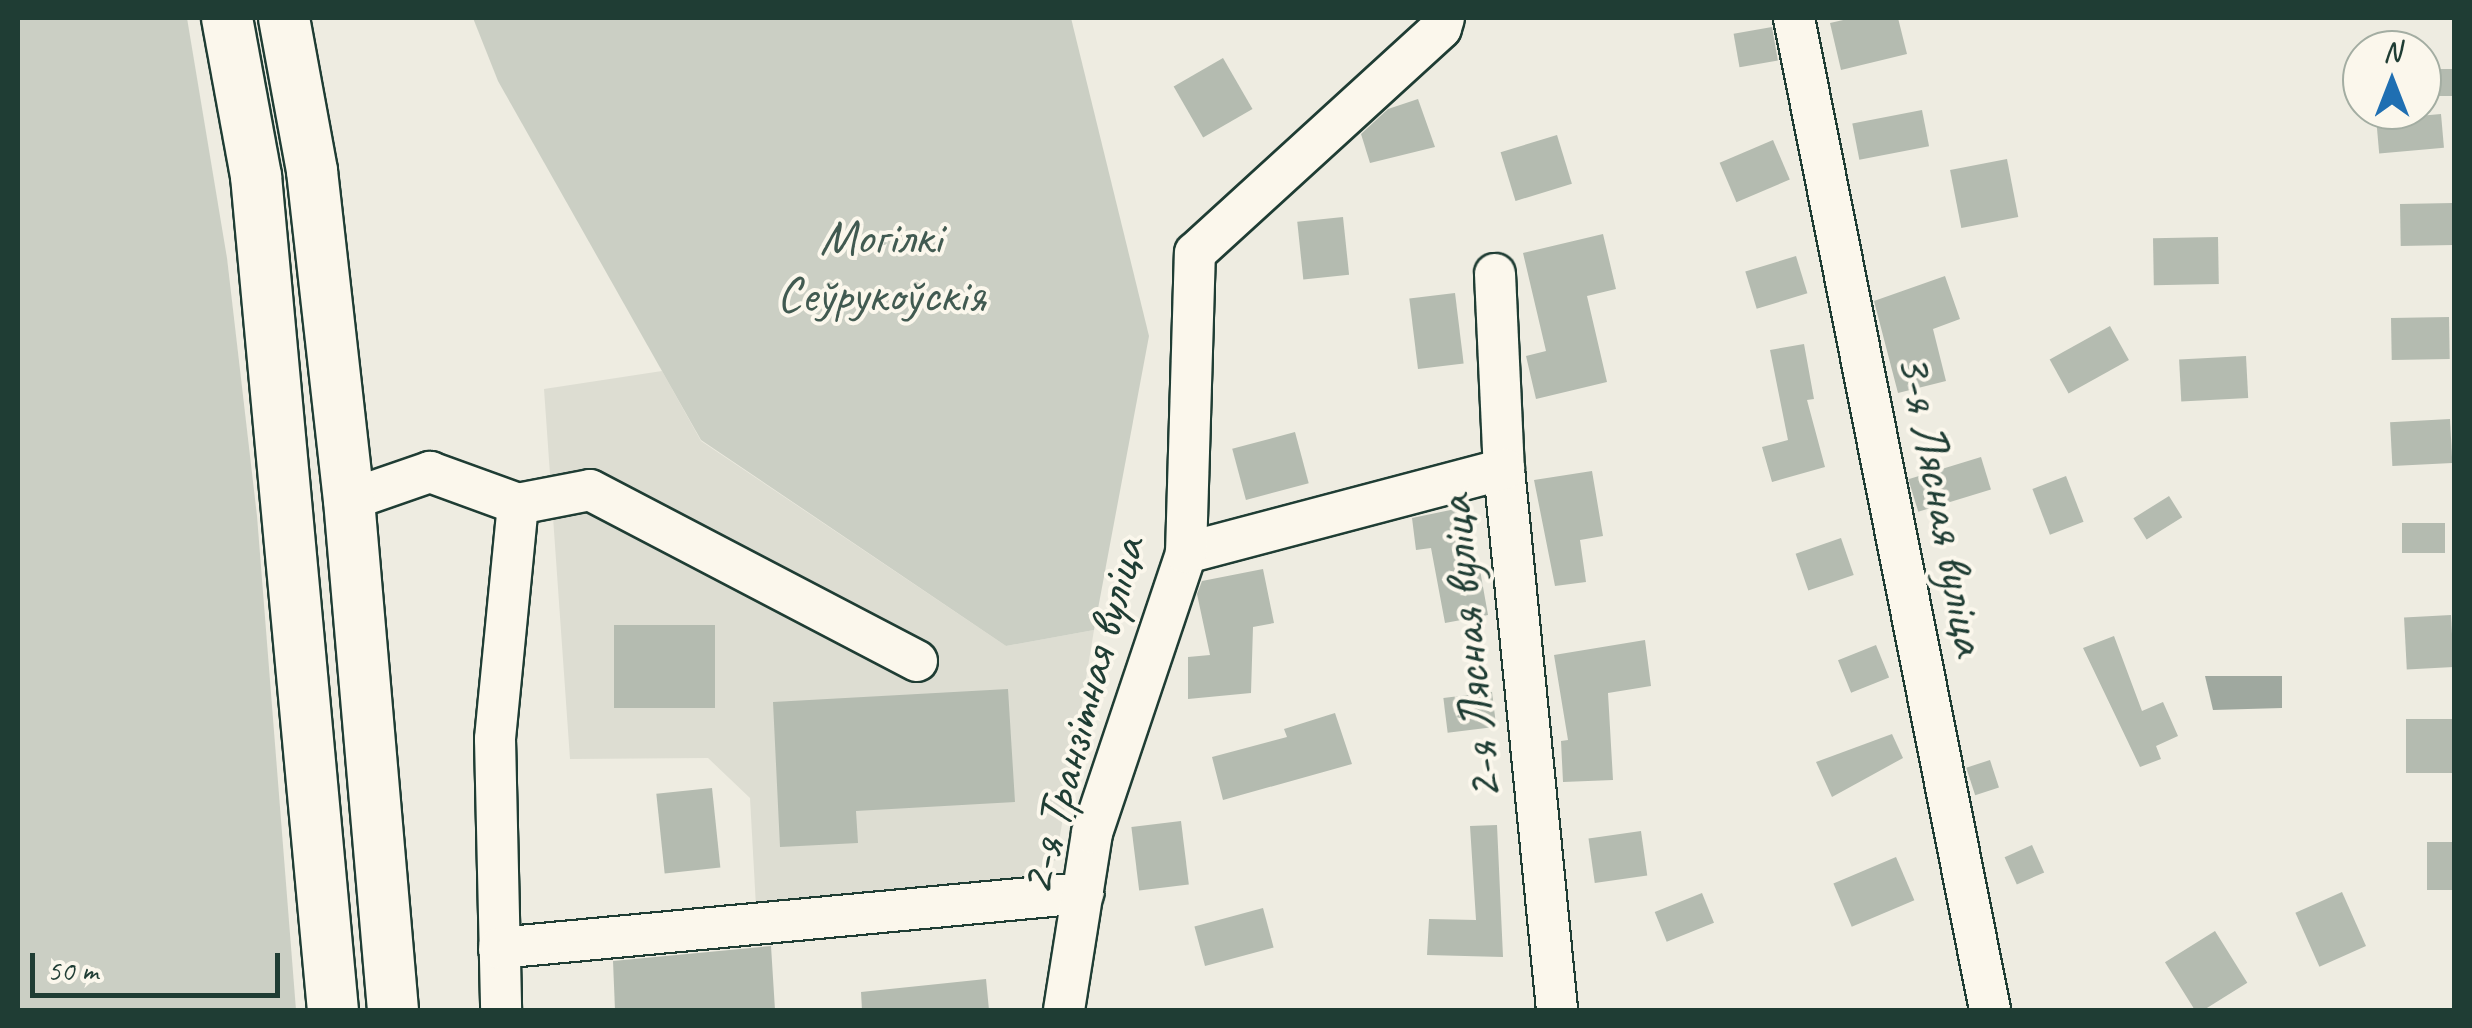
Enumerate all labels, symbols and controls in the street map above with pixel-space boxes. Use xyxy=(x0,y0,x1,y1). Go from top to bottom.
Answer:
north arrow xyxy=(2342,30,2442,130)
text: N xyxy=(2383,34,2401,69)
park label: Могілкі Сеўрукоўскія xyxy=(777,206,985,324)
street label: 3-я Лясная вуліца xyxy=(1885,350,2001,658)
street label: 2-я Лясная вуліца xyxy=(1423,494,1515,802)
street label: 2-я Транзітная вуліца xyxy=(1005,532,1157,900)
scale bar xyxy=(35,933,285,995)
text: 50 m xyxy=(47,951,98,989)

